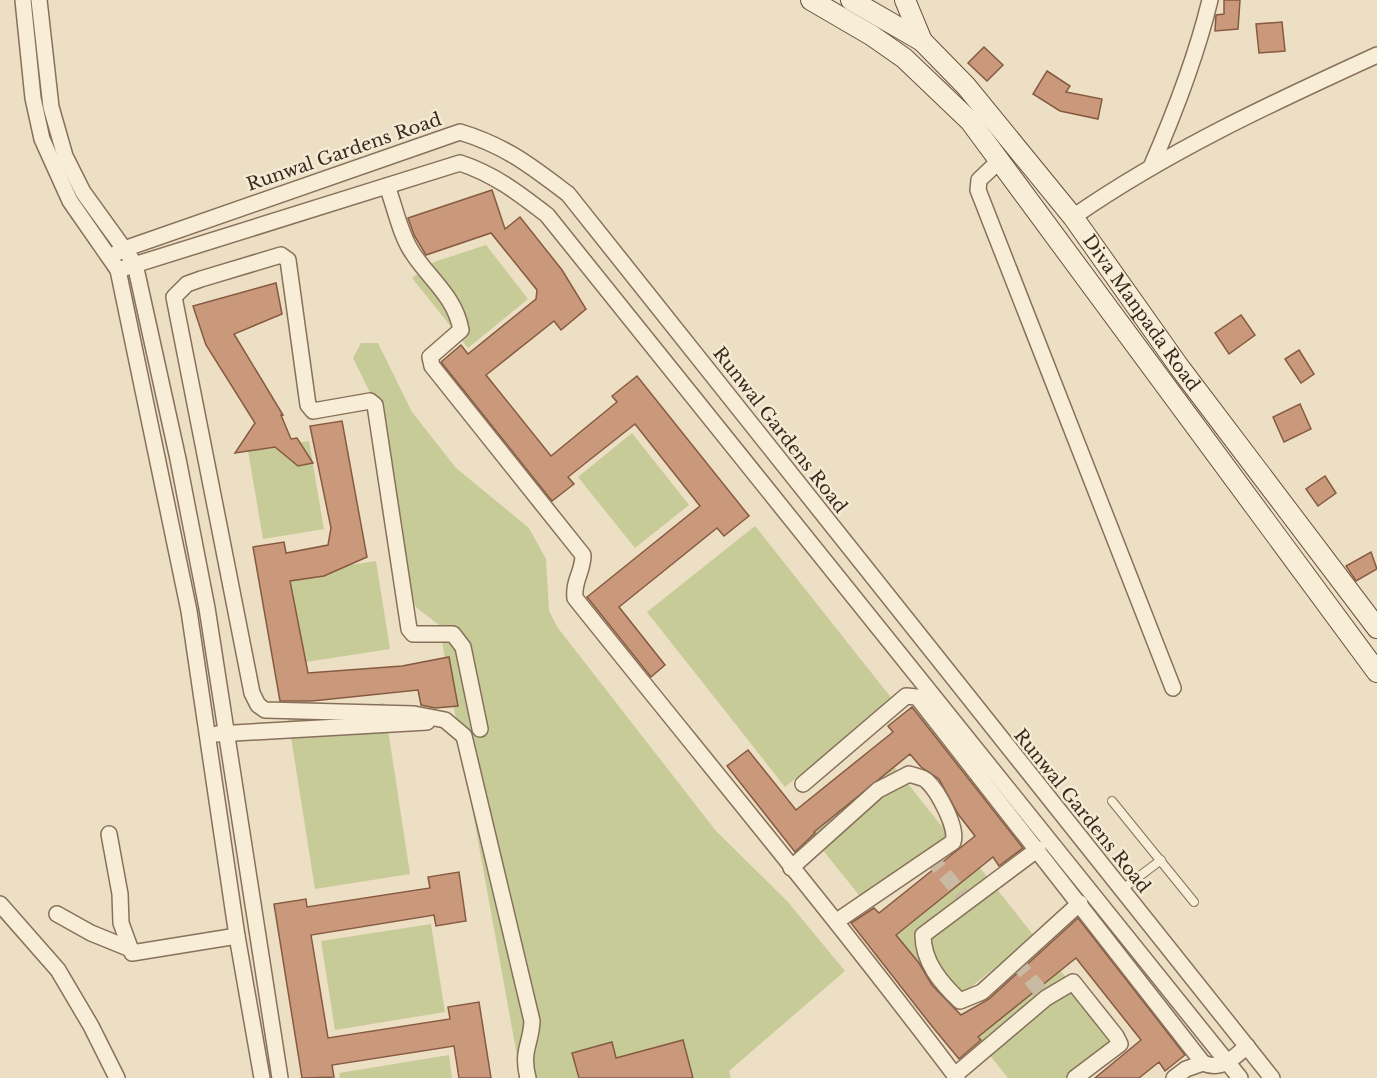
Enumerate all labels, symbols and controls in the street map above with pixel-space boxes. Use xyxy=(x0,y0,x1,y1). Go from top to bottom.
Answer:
street label: Runwal Gardens Road xyxy=(244,108,444,196)
street label: Diva Manpada Road xyxy=(1078,230,1204,395)
street label: Runwal Gardens Road xyxy=(708,343,852,517)
street label: Runwal Gardens Road xyxy=(1009,725,1155,897)

